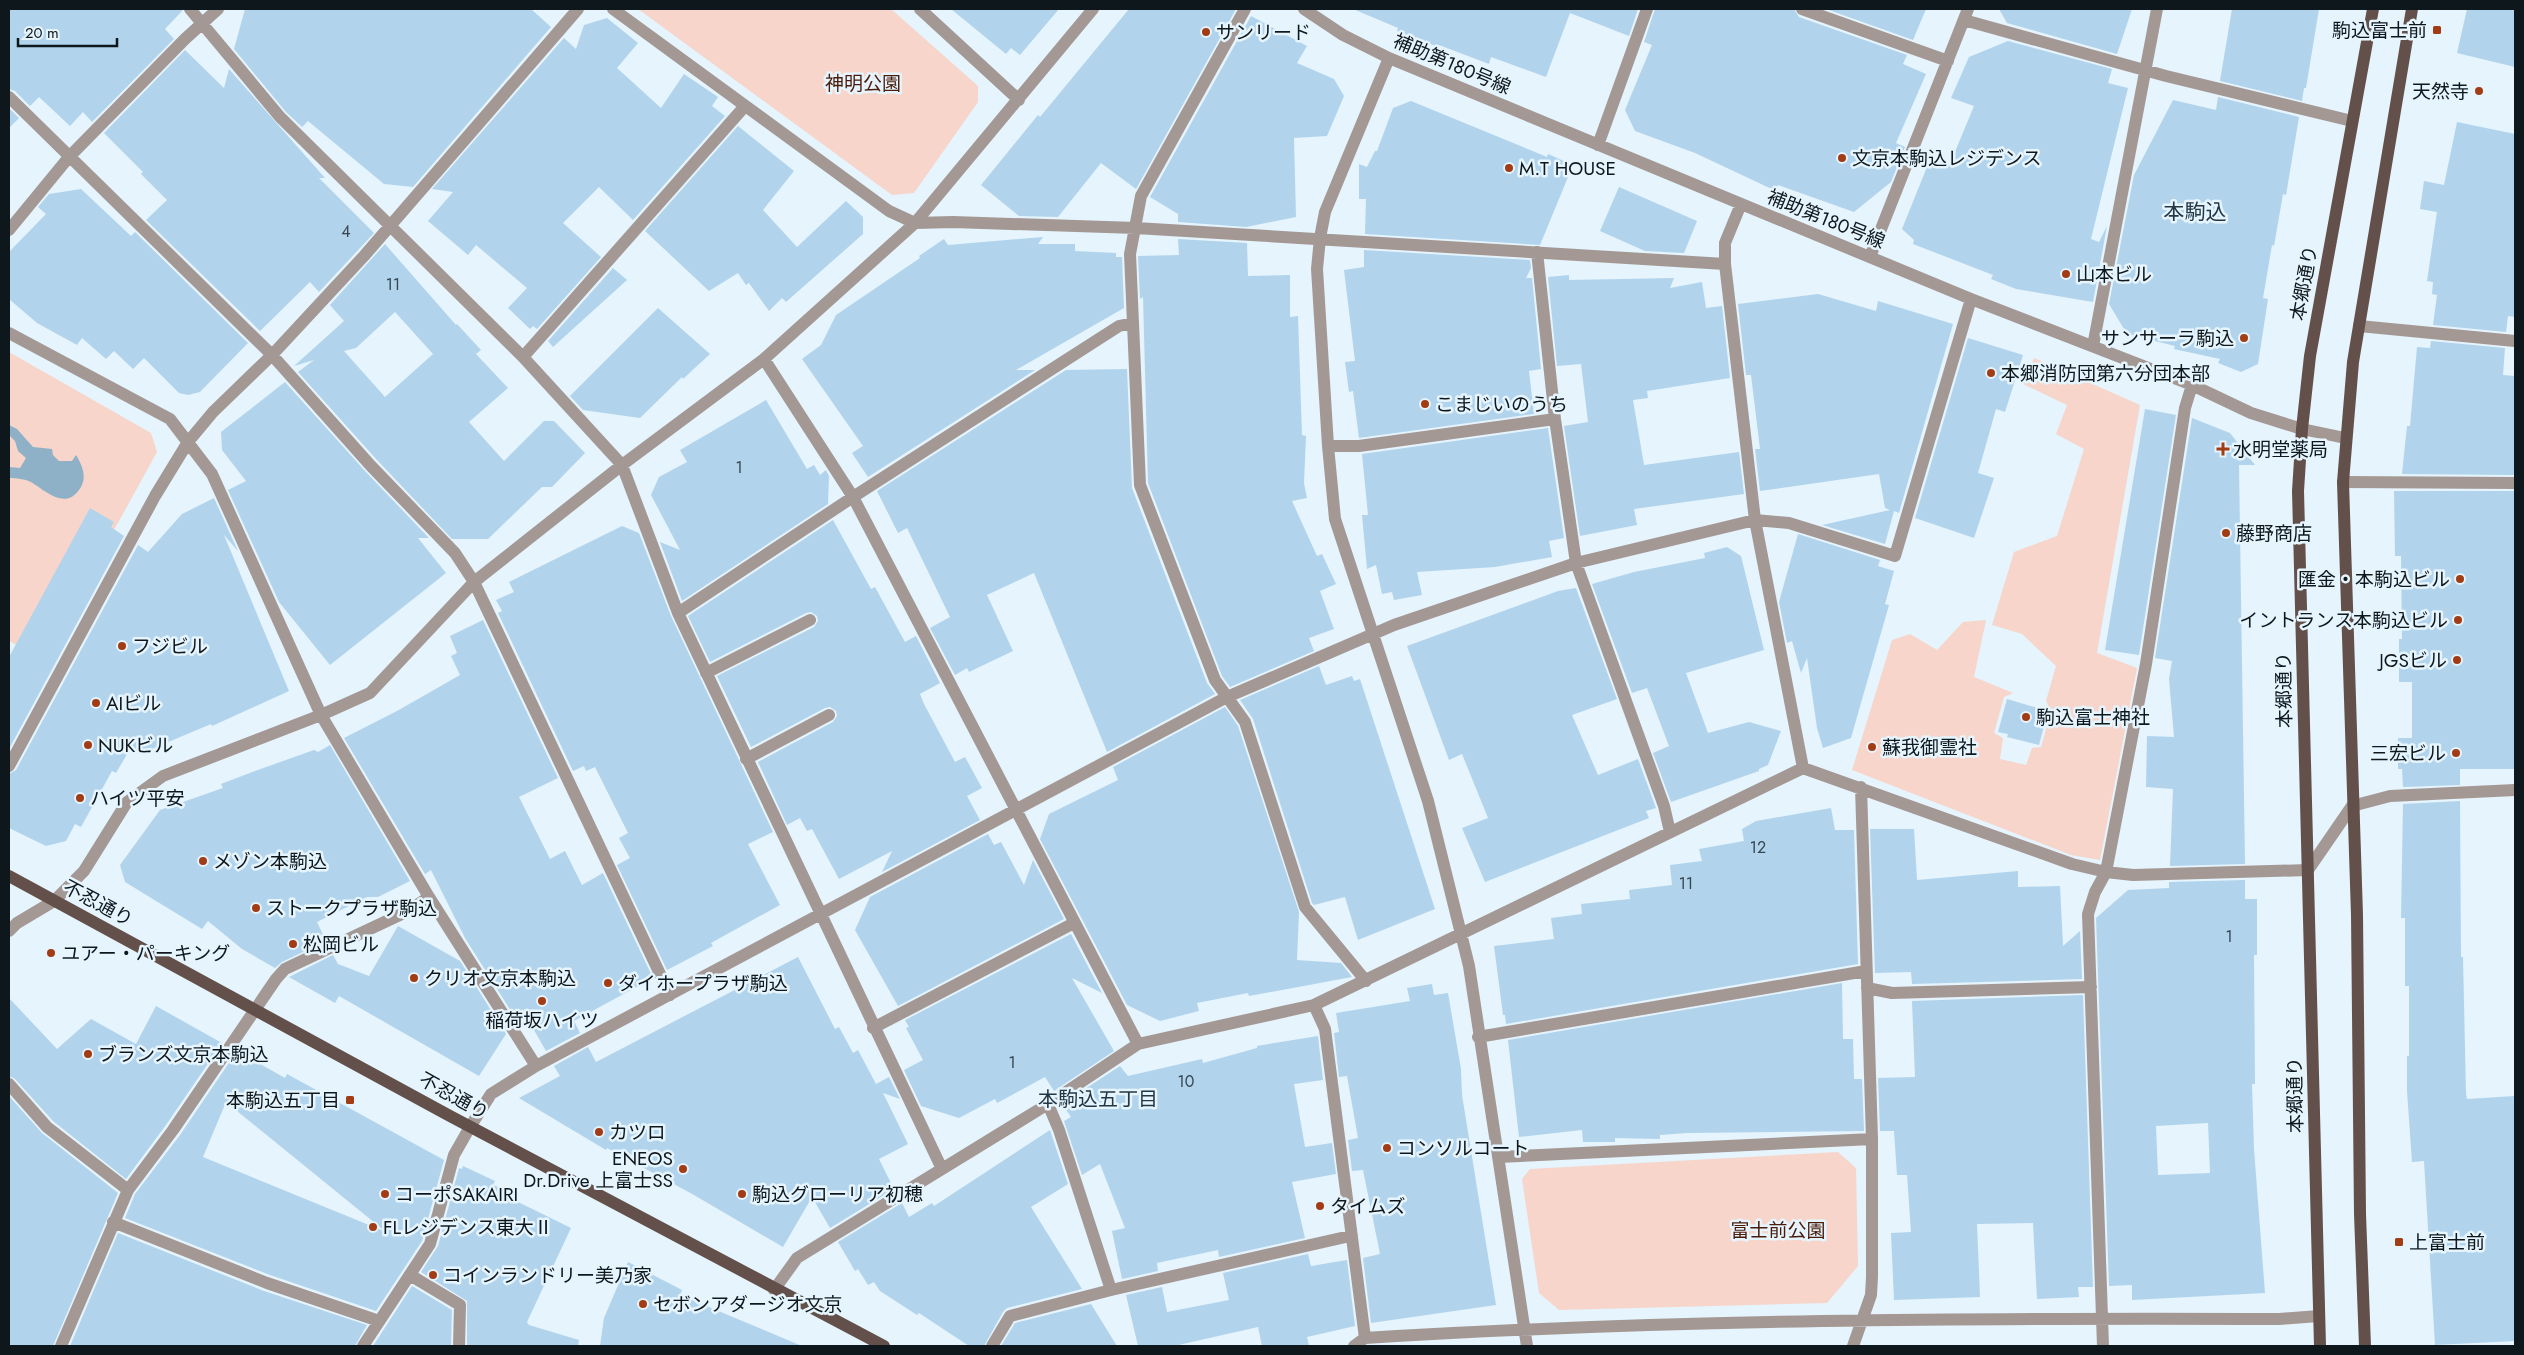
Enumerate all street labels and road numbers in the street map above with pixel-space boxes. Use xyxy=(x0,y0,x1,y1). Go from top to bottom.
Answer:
street label: 補助第180号線 xyxy=(1389,27,1515,101)
street label: 補助第180号線 xyxy=(1763,183,1889,255)
street label: 本郷通り xyxy=(2284,243,2324,323)
street label: 本郷通り xyxy=(2270,652,2298,728)
street label: 不忍通り xyxy=(58,873,138,933)
street label: 本郷通り xyxy=(2281,1057,2309,1133)
street label: 不忍通り xyxy=(414,1066,494,1126)

